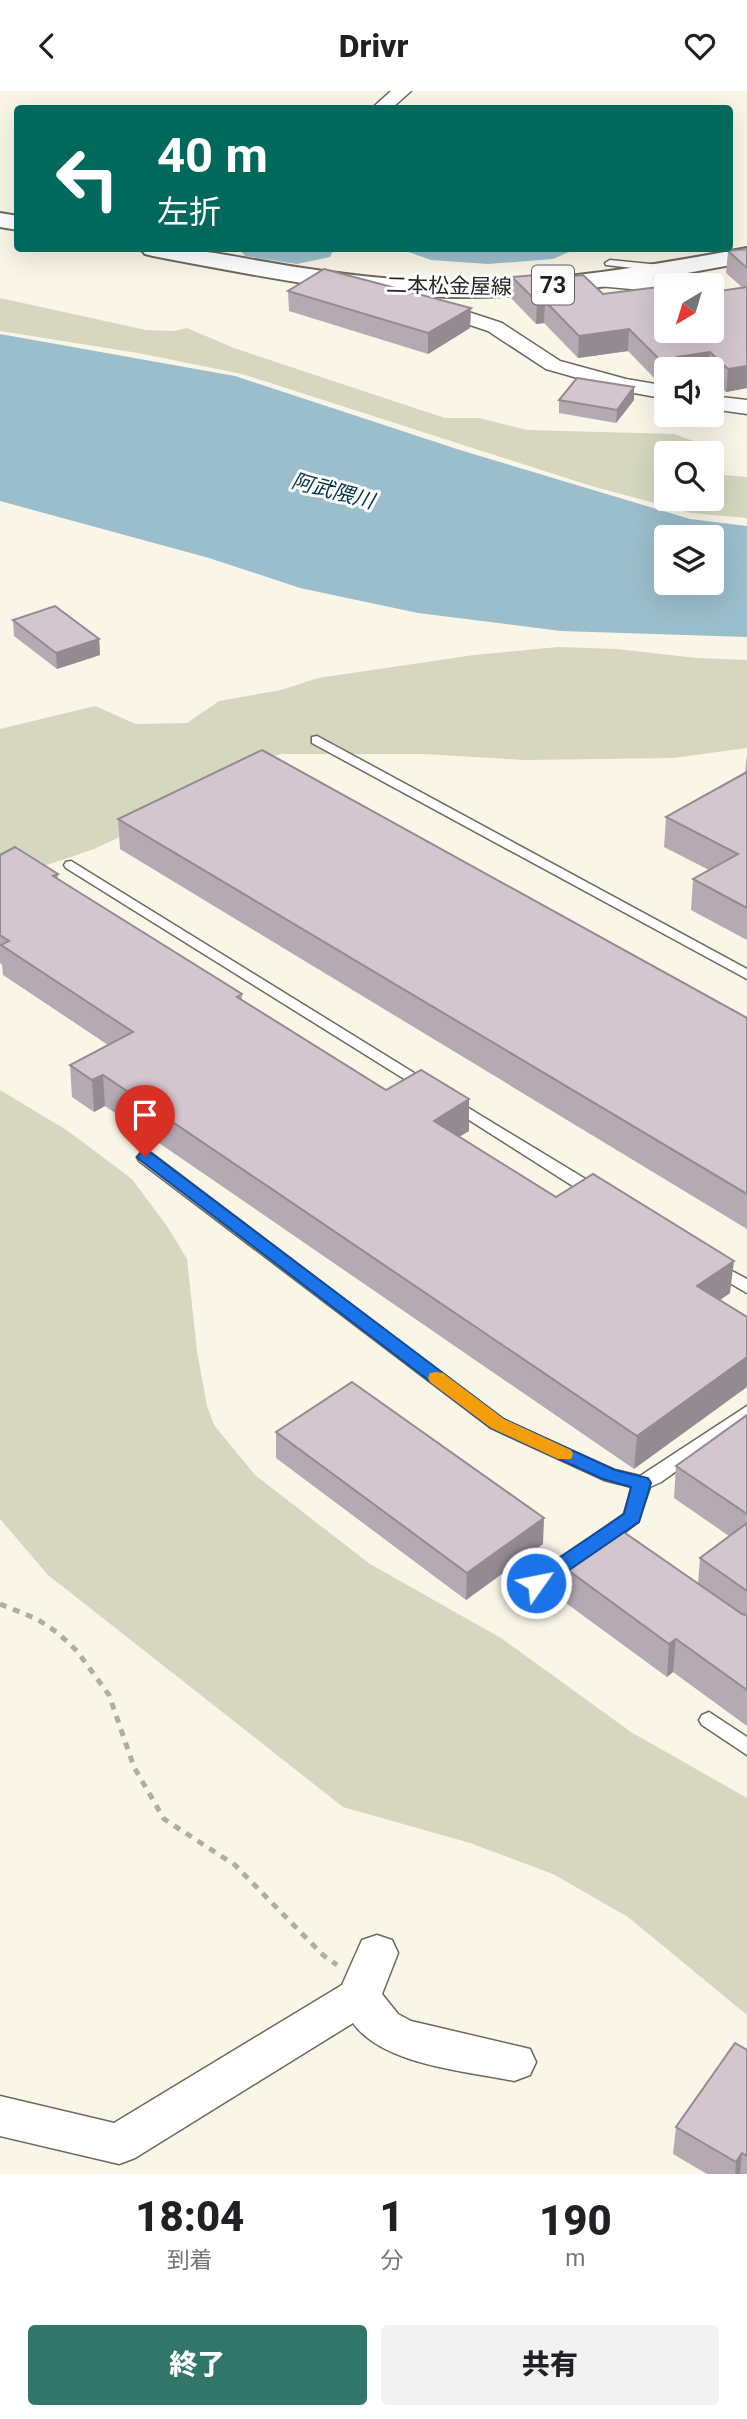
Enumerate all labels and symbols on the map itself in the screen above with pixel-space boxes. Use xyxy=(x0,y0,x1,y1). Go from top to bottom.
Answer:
road number: 73 xyxy=(532,265,574,305)
street label: 二本松金屋線 xyxy=(386,273,512,299)
north arrow xyxy=(654,273,724,343)
water label: 阿武隈川 xyxy=(289,469,379,514)
pin xyxy=(115,1085,175,1157)
position arrow xyxy=(499,1546,573,1620)

